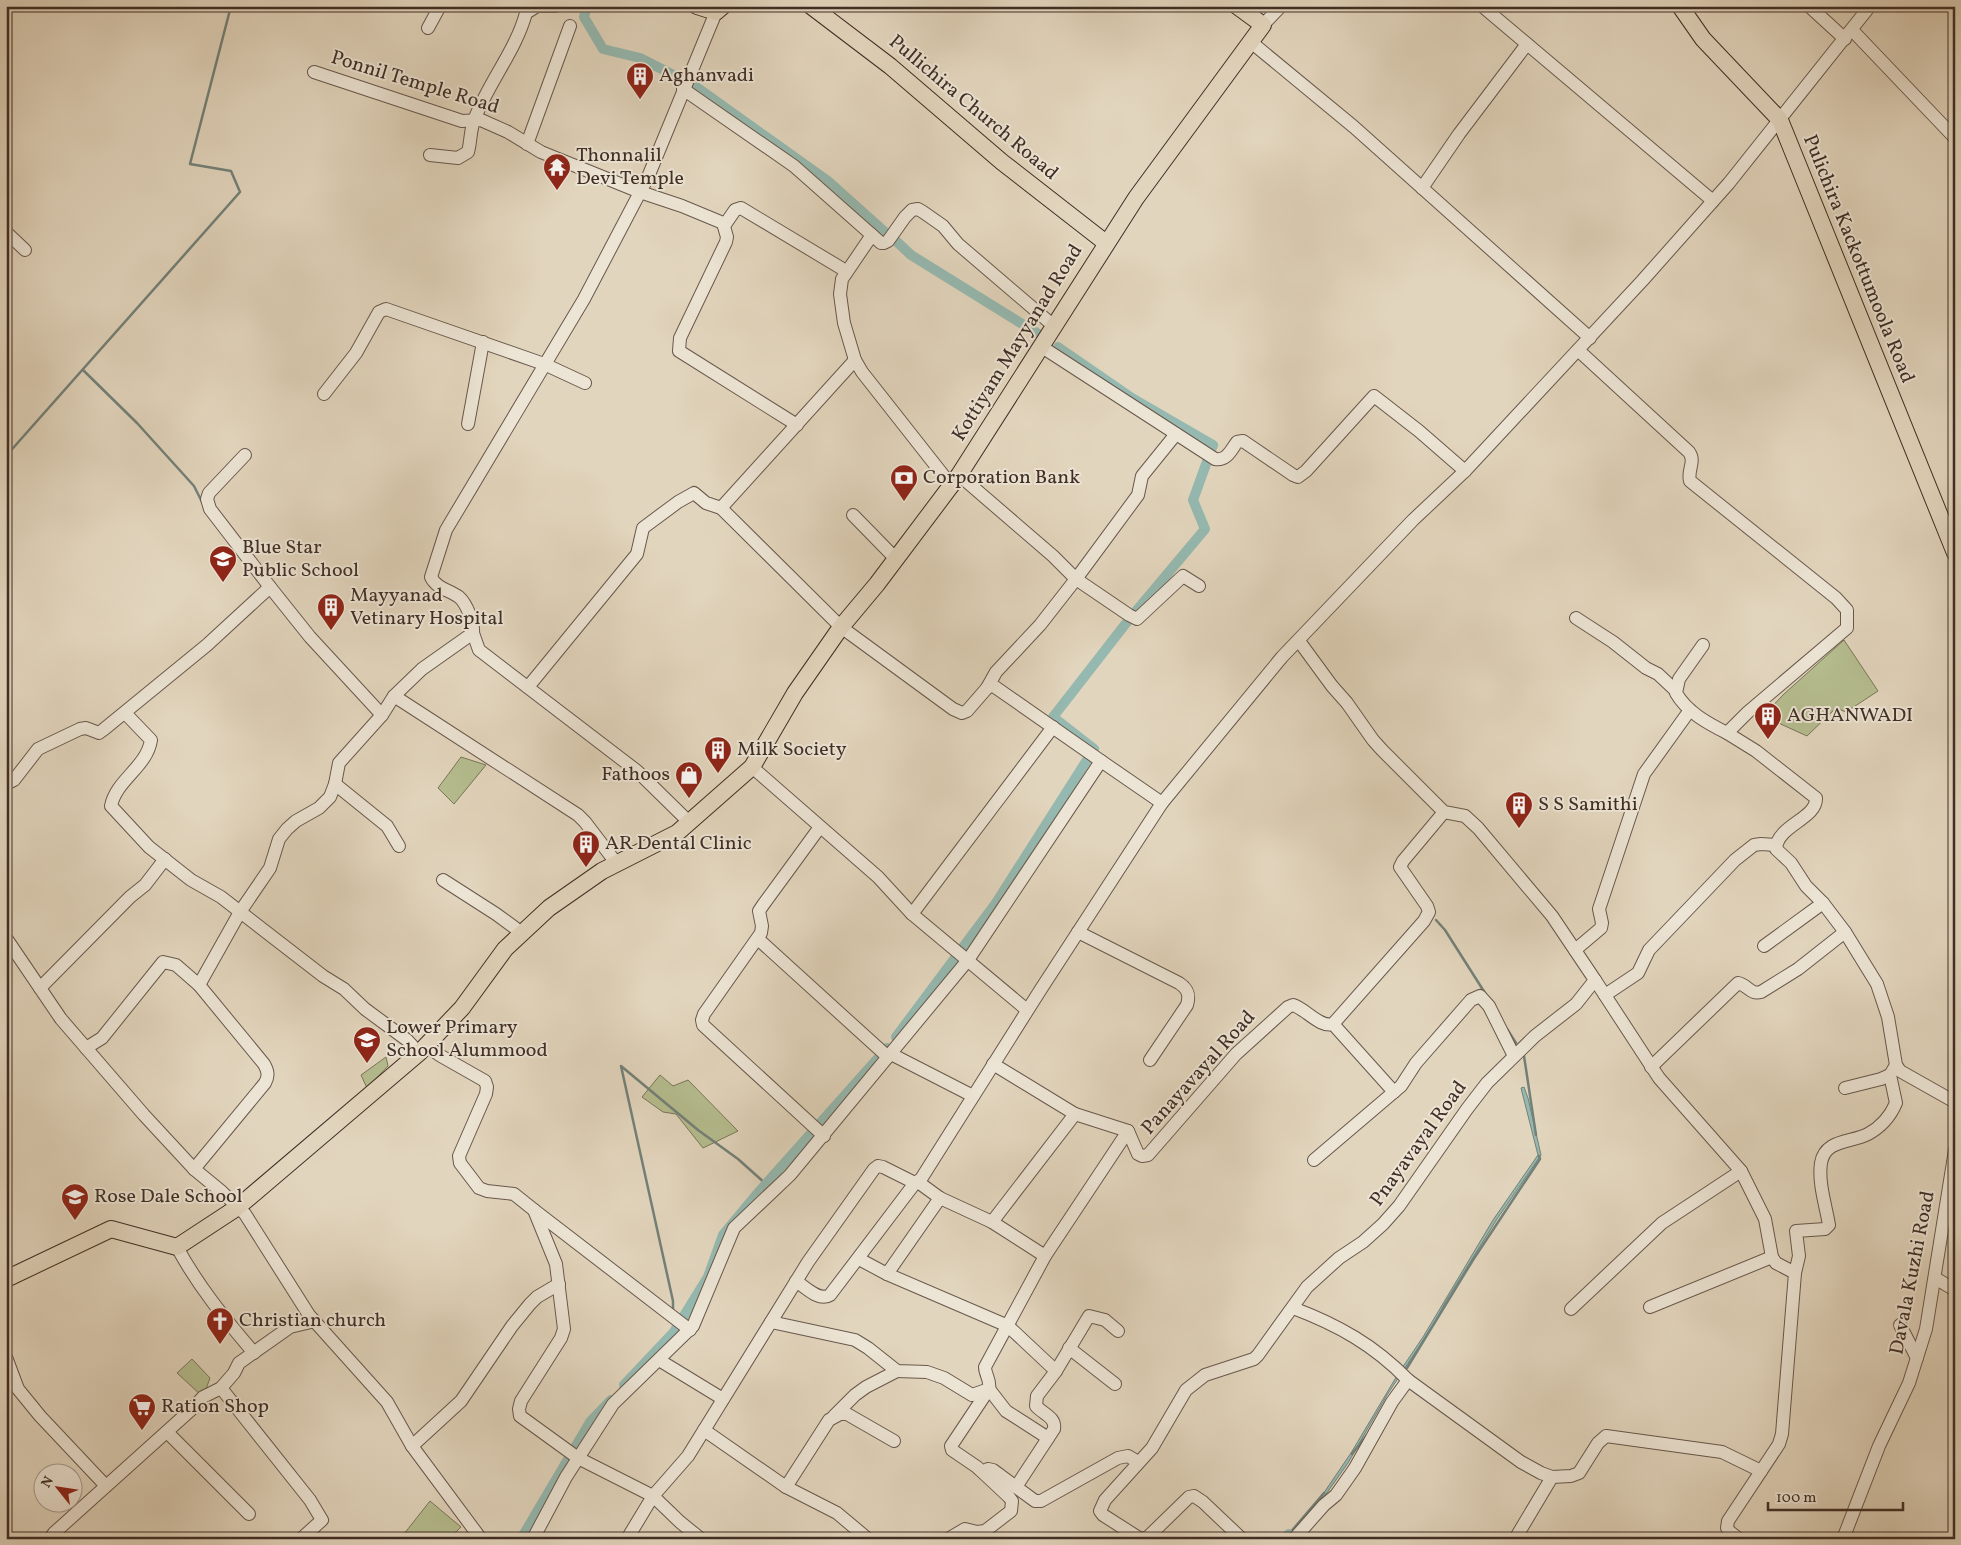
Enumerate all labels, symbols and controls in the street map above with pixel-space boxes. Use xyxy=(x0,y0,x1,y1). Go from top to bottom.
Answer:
street label: Pullichira Church Roaad xyxy=(882,29,1064,187)
street label: Ponnil Temple Road xyxy=(327,44,503,122)
building icon: Aghanvadi xyxy=(625,61,655,100)
place label: Aghanvadi xyxy=(659,62,754,90)
street label: Pulichira Kackottumoola Road xyxy=(1795,131,1921,387)
place label: Thonnalil Devi Temple xyxy=(576,142,684,193)
temple icon: Thonnalil Devi Temple xyxy=(542,152,572,191)
street label: Kottiyam Mayyanad Road xyxy=(946,239,1090,447)
bank icon: Corporation Bank xyxy=(889,463,919,502)
place label: Corporation Bank xyxy=(923,464,1080,492)
place label: Blue Star Public School xyxy=(242,534,359,585)
school or university icon: Blue Star Public School xyxy=(208,544,238,583)
place label: Mayyanad Vetinary Hospital xyxy=(350,582,504,633)
building icon: Mayyanad Vetinary Hospital xyxy=(316,592,346,631)
building icon: AGHANWADI xyxy=(1753,701,1783,740)
place label: AGHANWADI xyxy=(1787,702,1913,730)
building icon: Milk Society xyxy=(703,735,733,774)
place label: Milk Society xyxy=(737,736,847,764)
shop icon: Fathoos xyxy=(674,760,704,799)
place label: Fathoos xyxy=(601,761,670,789)
building icon: S S Samithi xyxy=(1504,790,1534,829)
place label: S S Samithi xyxy=(1538,791,1638,819)
building icon: AR Dental Clinic xyxy=(571,829,601,868)
place label: AR Dental Clinic xyxy=(605,830,752,858)
street label: Panayavayal Road xyxy=(1135,1005,1263,1141)
place label: Lower Primary School Alummood xyxy=(386,1014,548,1065)
school or university icon: Lower Primary School Alummood xyxy=(352,1025,382,1064)
street label: Pnayavayal Road xyxy=(1364,1076,1474,1212)
school or university icon: Rose Dale School xyxy=(60,1182,90,1221)
place label: Rose Dale School xyxy=(94,1183,242,1211)
street label: Davala Kuzhi Road xyxy=(1883,1189,1943,1357)
church icon: Christian church xyxy=(205,1306,235,1345)
place label: Christian church xyxy=(239,1307,386,1335)
supermarket icon: Ration Shop xyxy=(127,1392,157,1431)
place label: Ration Shop xyxy=(161,1393,269,1421)
north arrow xyxy=(32,1462,82,1512)
text: N xyxy=(37,1473,59,1491)
scale bar xyxy=(1768,1480,1904,1512)
text: 100 m xyxy=(1776,1488,1816,1509)

